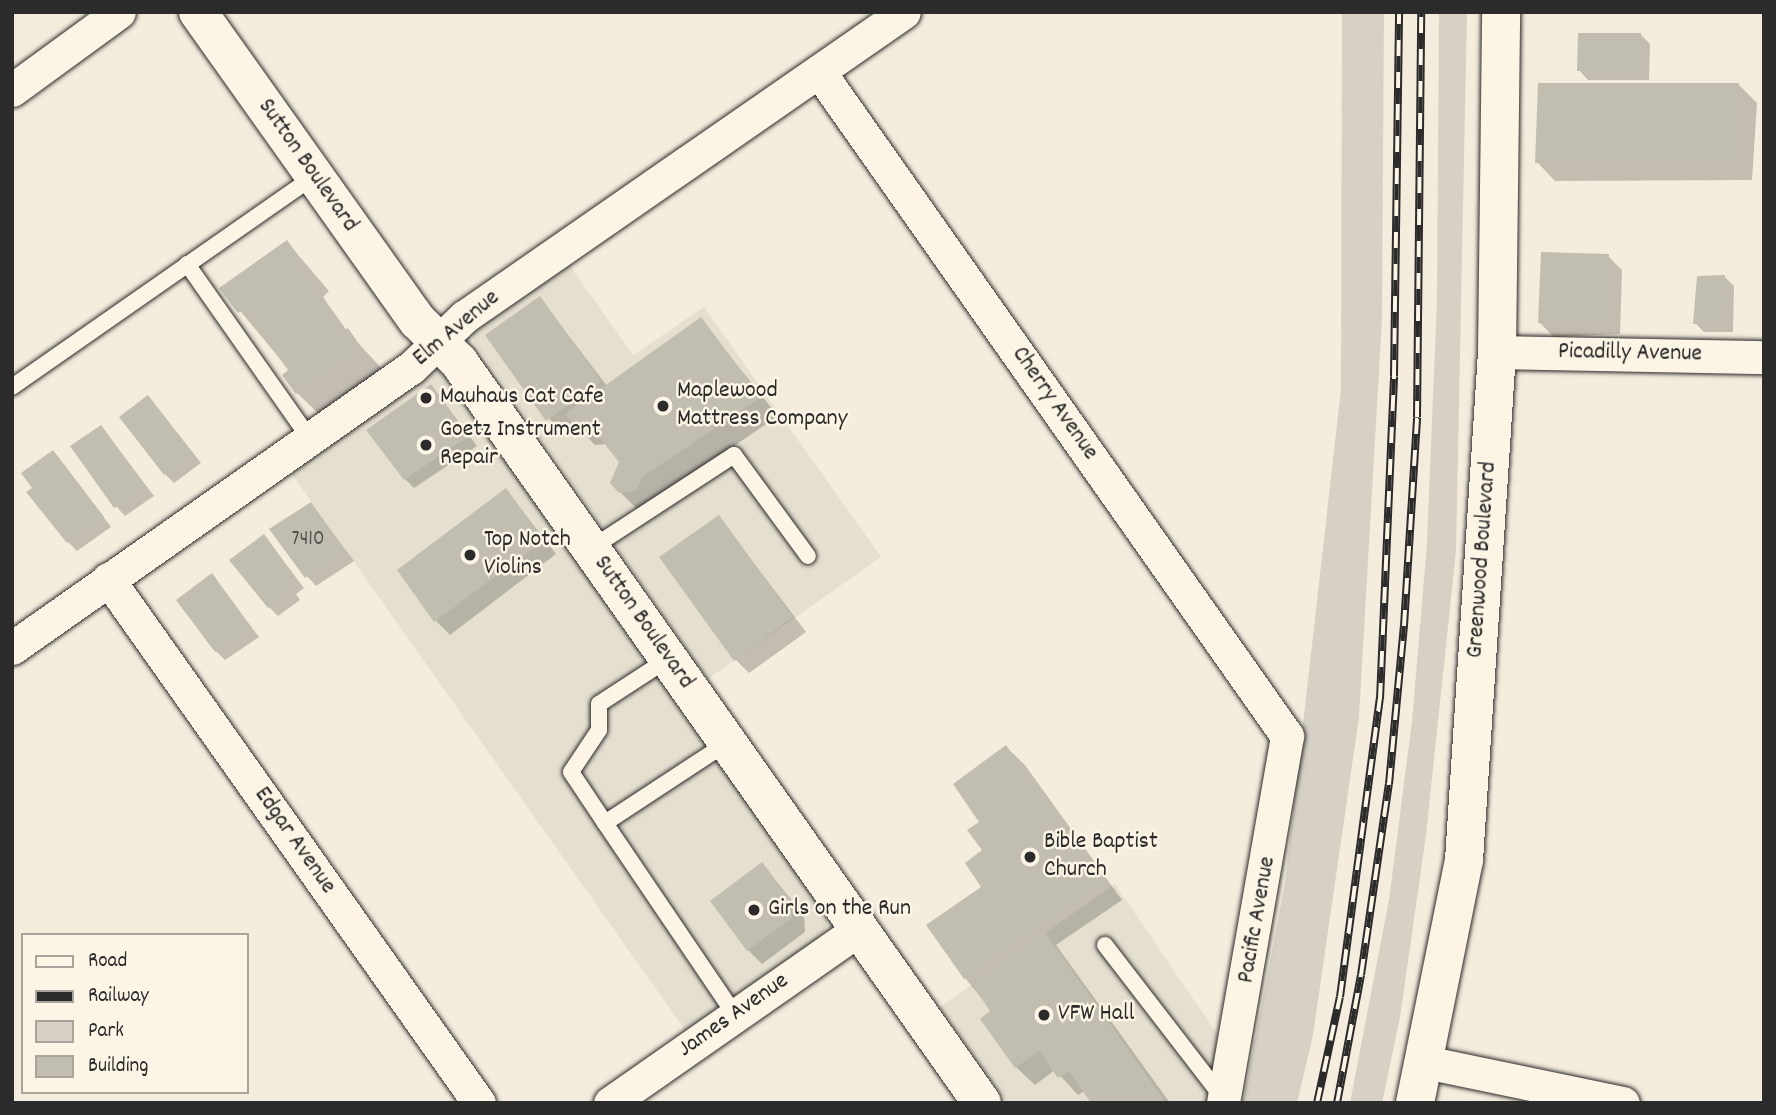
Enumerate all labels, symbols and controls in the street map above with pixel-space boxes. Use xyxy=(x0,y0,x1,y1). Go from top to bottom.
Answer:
street label: Sutton Boulevard xyxy=(250,94,364,238)
street label: Elm Avenue xyxy=(408,284,506,374)
street label: Picadilly Avenue xyxy=(1558,338,1702,370)
street label: Cherry Avenue xyxy=(1004,342,1104,466)
place label: Maplewood Mattress Company xyxy=(677,378,847,434)
place label: Mauhaus Cat Cafe xyxy=(440,384,603,412)
marker: Mauhaus Cat Cafe xyxy=(418,390,434,406)
marker: Maplewood Mattress Company xyxy=(655,398,671,414)
place label: Goetz Instrument Repair xyxy=(440,417,601,473)
marker: Goetz Instrument Repair xyxy=(418,437,434,453)
street label: Greenwood Boulevard xyxy=(1462,461,1504,659)
house number: 7410 xyxy=(292,527,324,553)
place label: Top Notch Violins xyxy=(484,527,571,583)
marker: Top Notch Violins xyxy=(462,547,478,563)
street label: Sutton Boulevard xyxy=(586,551,700,695)
street label: Edgar Avenue xyxy=(247,782,341,900)
place label: Bible Baptist Church xyxy=(1044,829,1158,885)
marker: Bible Baptist Church xyxy=(1022,849,1038,865)
street label: Pacific Avenue xyxy=(1233,854,1283,986)
place label: Girls on the Run xyxy=(768,896,911,924)
marker: Girls on the Run xyxy=(746,902,762,918)
legend xyxy=(21,933,248,1094)
text: Road xyxy=(88,947,127,977)
street label: James Avenue xyxy=(673,967,795,1065)
text: Railway xyxy=(88,982,149,1012)
place label: VFW Hall xyxy=(1058,1001,1134,1029)
marker: VFW Hall xyxy=(1036,1007,1052,1023)
text: Park xyxy=(88,1017,124,1047)
text: Building xyxy=(88,1052,148,1082)

